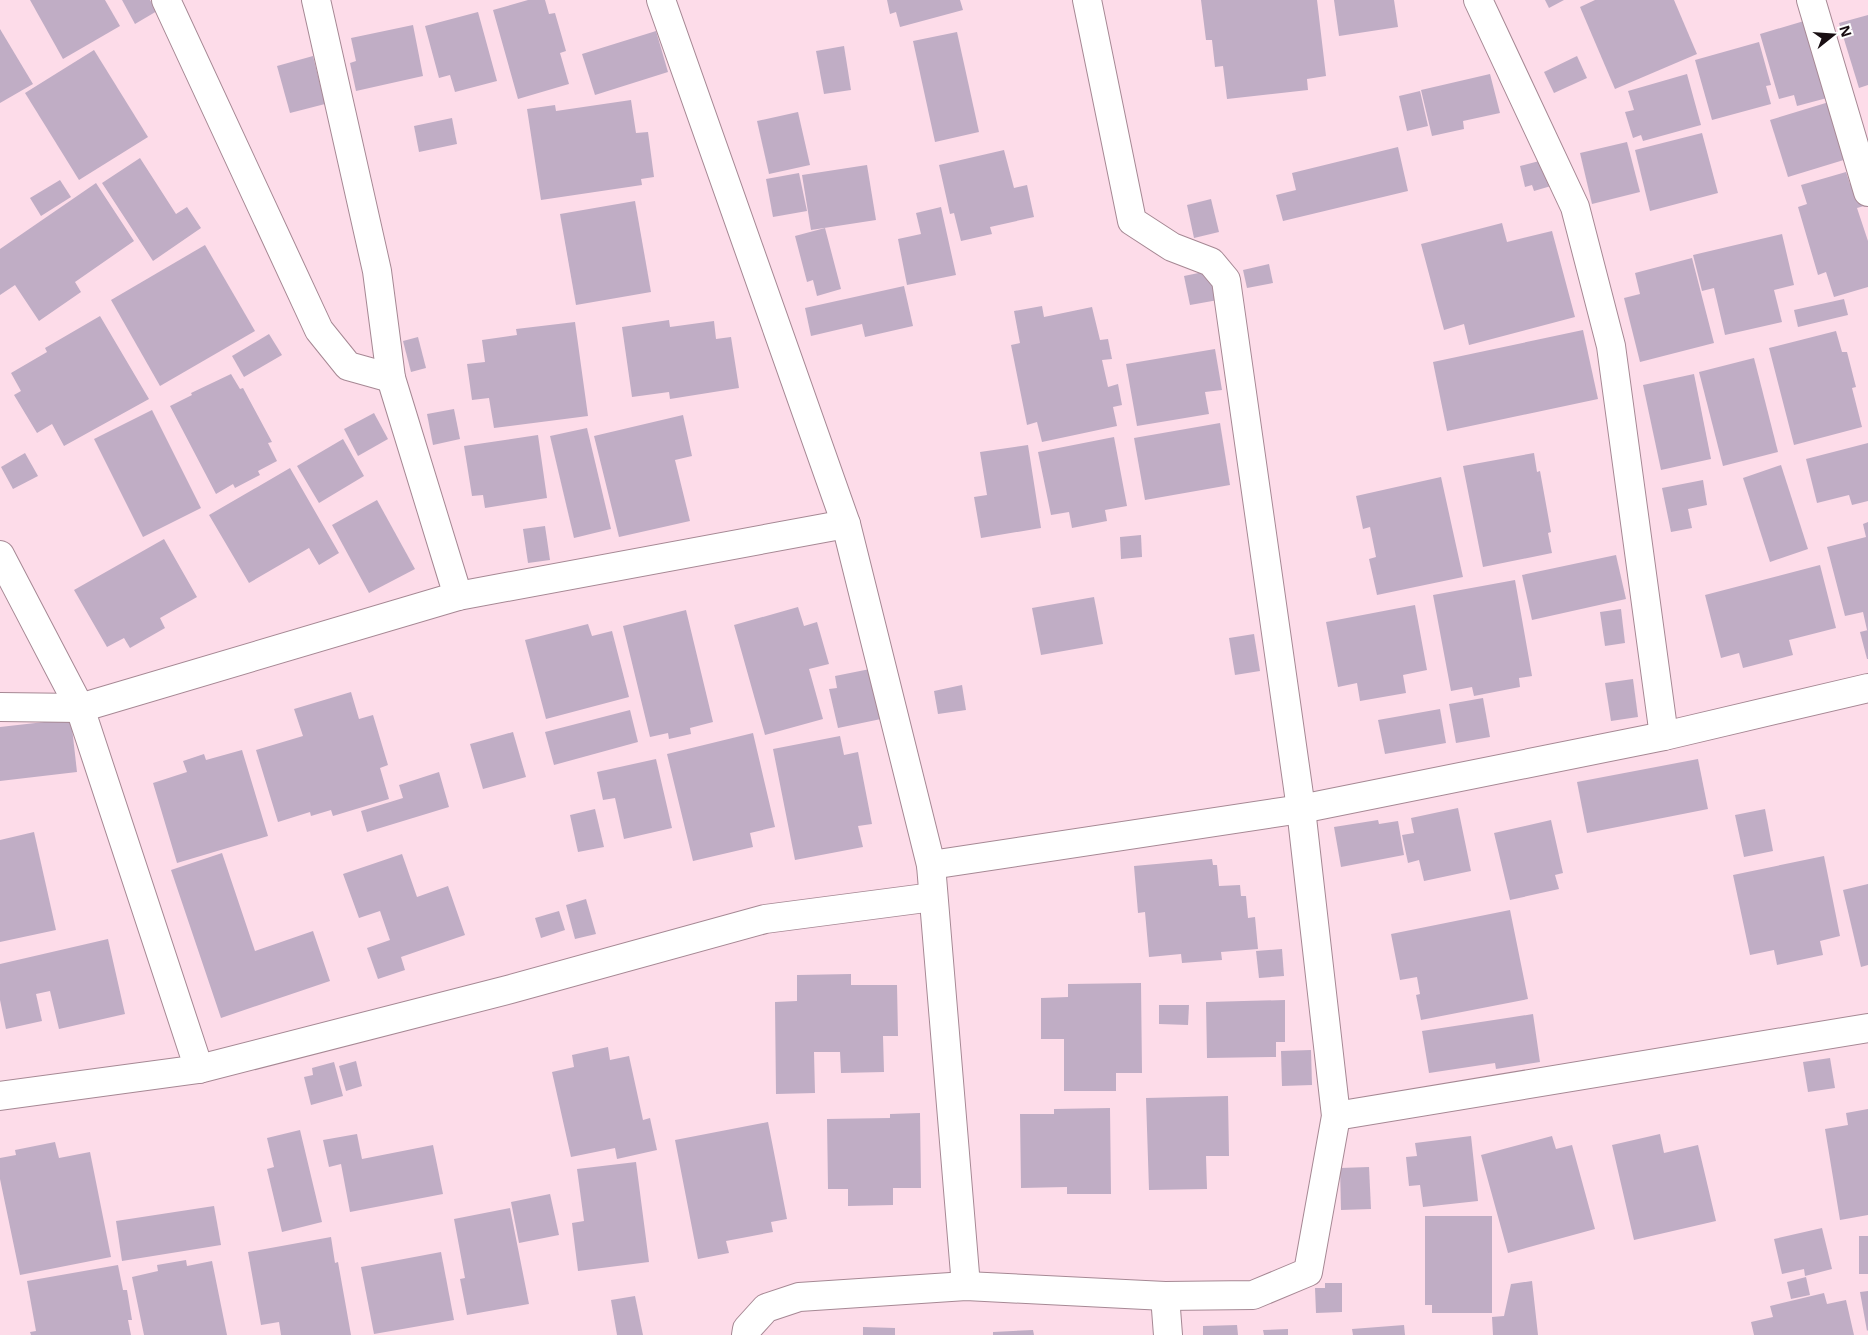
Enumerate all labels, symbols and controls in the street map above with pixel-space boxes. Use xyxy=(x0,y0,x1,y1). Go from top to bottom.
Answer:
north arrow xyxy=(1808,10,1858,60)
text: N xyxy=(1835,23,1857,39)

